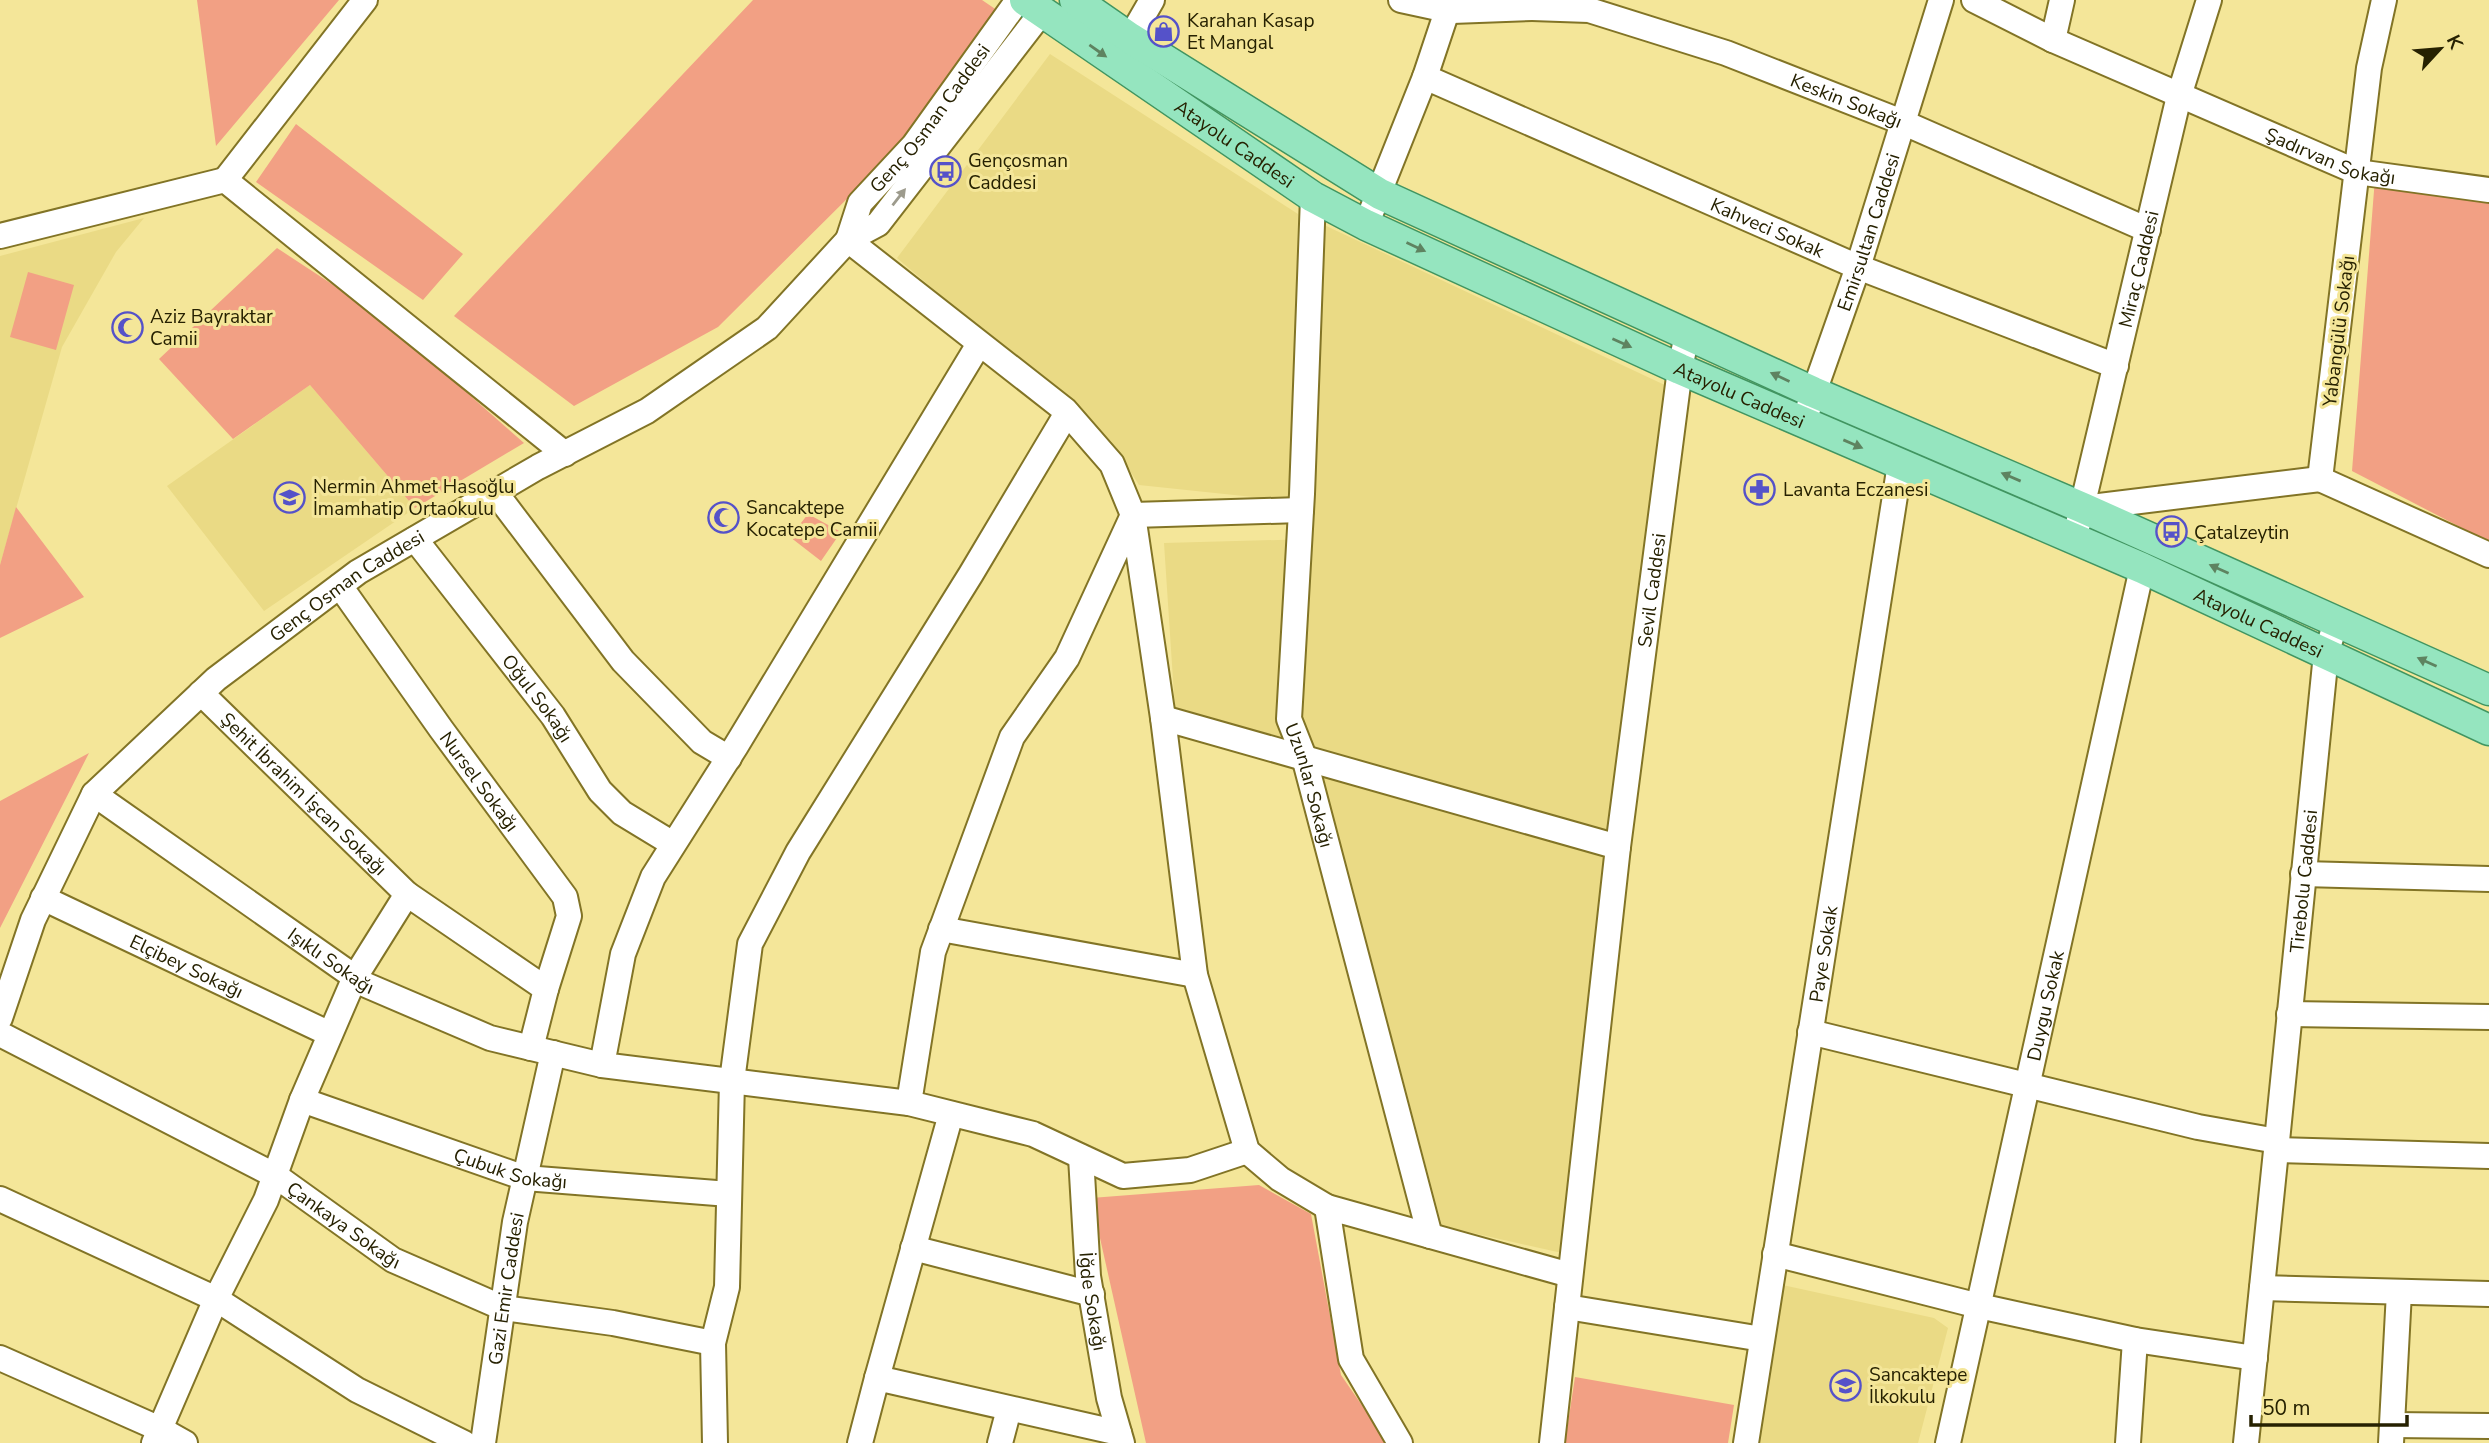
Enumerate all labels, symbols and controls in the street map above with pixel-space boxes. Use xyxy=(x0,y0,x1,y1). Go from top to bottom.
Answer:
place label: Karahan Kasap Et Mangal xyxy=(1187,8,1315,56)
shop icon: Karahan Kasap Et Mangal xyxy=(1147,14,1181,48)
north arrow xyxy=(2405,14,2475,84)
text: K xyxy=(2440,31,2469,55)
street label: Genç Osman Caddesi xyxy=(864,39,997,199)
one-way arrow xyxy=(1089,44,1107,58)
street label: Keskin Sokağı xyxy=(1786,68,1906,135)
street label: Atayolu Caddesi xyxy=(1169,94,1299,194)
street label: Şadırvan Sokağı xyxy=(2261,122,2397,191)
place label: Gençosman Caddesi xyxy=(968,148,1068,196)
street label: Emirsultan Caddesi xyxy=(1831,150,1907,315)
bus stop icon: Gençosman Caddesi xyxy=(928,154,962,188)
one-way arrow xyxy=(891,189,906,207)
street label: Kahveci Sokak xyxy=(1706,192,1829,265)
street label: Miraç Caddesi xyxy=(2113,208,2166,330)
one-way arrow xyxy=(1406,242,1426,253)
street label: Yabangülü Sokağı xyxy=(2317,254,2361,409)
place label: Aziz Bayraktar Camii xyxy=(150,304,273,352)
mosque icon: Aziz Bayraktar Camii xyxy=(110,310,144,344)
one-way arrow xyxy=(1612,337,1632,349)
street label: Atayolu Caddesi xyxy=(1670,356,1808,435)
one-way arrow xyxy=(1770,371,1790,383)
one-way arrow xyxy=(1843,438,1863,450)
one-way arrow xyxy=(2001,471,2021,483)
pharmacy icon: Lavanta Eczanesi xyxy=(1743,472,1777,506)
place label: Nermin Ahmet Hasoğlu İmamhatip Ortaokulu xyxy=(313,474,515,522)
place label: Lavanta Eczanesi xyxy=(1783,477,1928,503)
school or university icon: Nermin Ahmet Hasoğlu İmamhatip Ortaokulu xyxy=(273,480,307,514)
place label: Sancaktepe Kocatepe Camii xyxy=(746,495,877,543)
mosque icon: Sancaktepe Kocatepe Camii xyxy=(706,501,740,535)
bus stop icon: Çatalzeytin xyxy=(2154,515,2188,549)
place label: Çatalzeytin xyxy=(2194,520,2289,546)
street label: Genç Osman Caddesi xyxy=(264,524,429,648)
street label: Sevil Caddesi xyxy=(1632,532,1673,649)
one-way arrow xyxy=(2209,563,2229,575)
street label: Atayolu Caddesi xyxy=(2189,582,2327,665)
street label: Oğul Sokağı xyxy=(496,649,578,748)
one-way arrow xyxy=(2417,656,2437,668)
street label: Şehit İbrahim İşcan Sokağı xyxy=(214,707,392,882)
street label: Uzunlar Sokağı xyxy=(1278,719,1339,850)
street label: Nursel Sokağı xyxy=(433,726,524,837)
street label: Tirebolu Caddesi xyxy=(2284,809,2324,954)
street label: Paye Sokak xyxy=(1803,904,1844,1004)
street label: Işıklı Sokağı xyxy=(282,922,378,1001)
street label: Elçibey Sokağı xyxy=(125,929,247,1005)
street label: Duygu Sokak xyxy=(2021,948,2071,1064)
street label: Çubuk Sokağı xyxy=(450,1142,568,1195)
street label: Çankaya Sokağı xyxy=(281,1176,404,1276)
street label: Gazi Emir Caddesi xyxy=(482,1210,531,1367)
street label: İğde Sokağı xyxy=(1073,1251,1113,1353)
place label: Sancaktepe İlkokulu xyxy=(1869,1362,1967,1410)
school or university icon: Sancaktepe İlkokulu xyxy=(1829,1368,1863,1402)
scale bar xyxy=(2251,1384,2407,1428)
text: 50 m xyxy=(2262,1394,2311,1422)

